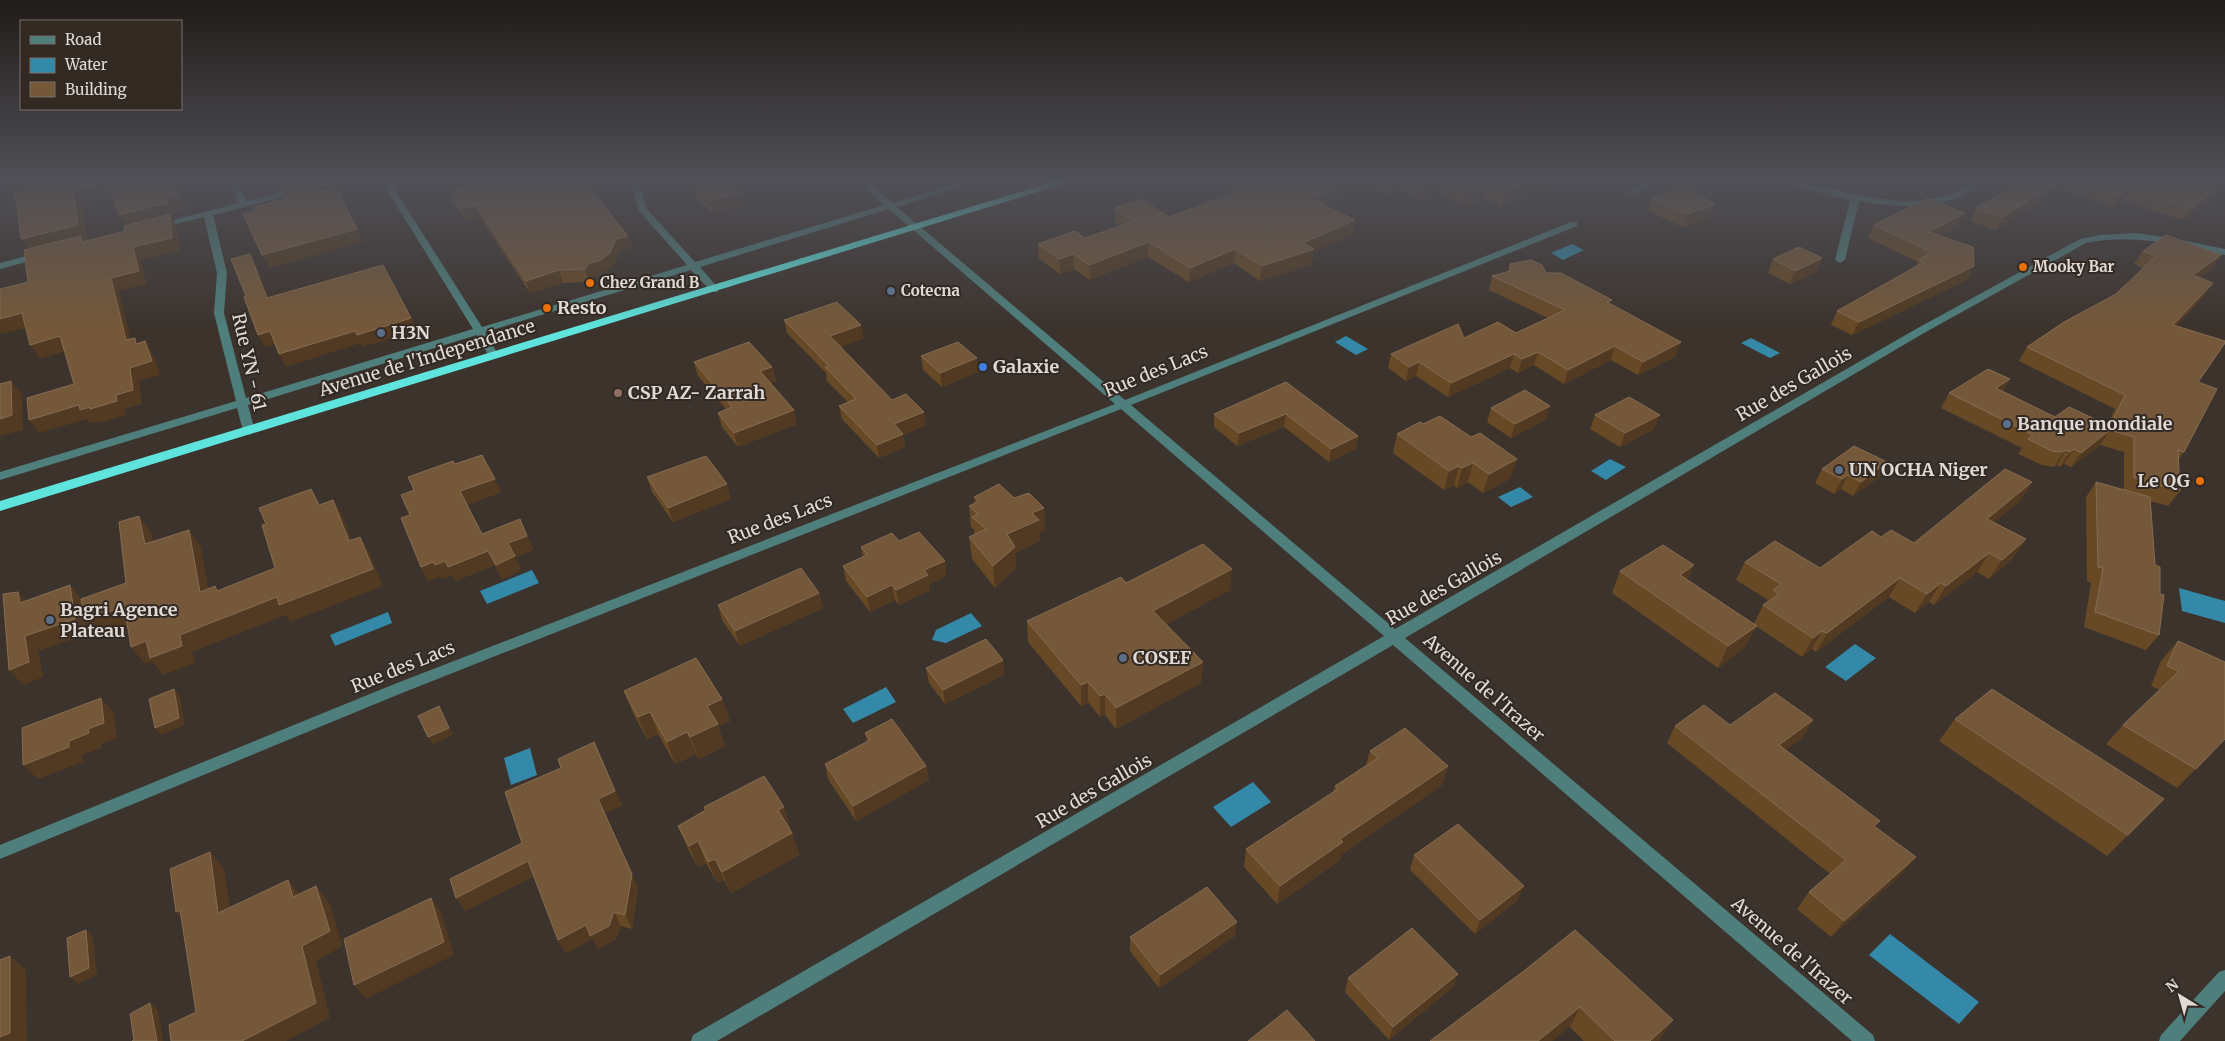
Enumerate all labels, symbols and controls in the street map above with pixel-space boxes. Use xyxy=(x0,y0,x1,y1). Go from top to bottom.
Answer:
legend xyxy=(20,20,182,110)
text: Road xyxy=(65,30,101,49)
text: Water xyxy=(64,55,108,74)
text: Building xyxy=(65,80,127,99)
place label: Mooky Bar xyxy=(2033,257,2115,276)
marker: Mooky Bar xyxy=(2017,261,2029,273)
place label: Chez Grand B xyxy=(600,273,700,292)
marker: Chez Grand B xyxy=(584,277,596,289)
place label: Cotecna xyxy=(901,281,960,300)
marker: Cotecna xyxy=(885,285,897,297)
place label: Resto xyxy=(557,296,607,319)
marker: Resto xyxy=(541,302,553,314)
street label: Rue YN - 61 xyxy=(227,311,272,413)
street label: Avenue de l'Independance xyxy=(315,314,538,402)
place label: H3N xyxy=(391,321,430,344)
marker: H3N xyxy=(375,327,387,339)
street label: Rue des Lacs xyxy=(1100,339,1211,402)
street label: Rue des Gallois xyxy=(1732,341,1856,426)
place label: Galaxie xyxy=(993,355,1059,378)
marker: Galaxie xyxy=(977,361,989,373)
place label: CSP AZ- Zarrah xyxy=(628,381,765,404)
marker: CSP AZ- Zarrah xyxy=(612,387,624,399)
place label: Banque mondiale xyxy=(2017,412,2173,435)
marker: Banque mondiale xyxy=(2001,418,2013,430)
place label: UN OCHA Niger xyxy=(1849,458,1988,481)
marker: UN OCHA Niger xyxy=(1833,464,1845,476)
place label: Le QG xyxy=(2137,469,2190,492)
marker: Le QG xyxy=(2194,475,2206,487)
street label: Rue des Lacs xyxy=(724,488,836,549)
street label: Rue des Gallois xyxy=(1382,545,1506,630)
place label: Bagri Agence Plateau xyxy=(60,598,178,642)
marker: Bagri Agence Plateau xyxy=(44,614,56,626)
street label: Avenue de l'Irazer xyxy=(1418,628,1550,747)
street label: Rue des Lacs xyxy=(347,635,458,698)
place label: COSEF xyxy=(1133,646,1191,669)
marker: COSEF xyxy=(1117,652,1129,664)
street label: Rue des Gallois xyxy=(1032,748,1156,833)
street label: Avenue de l'Irazer xyxy=(1726,891,1858,1010)
north arrow xyxy=(2155,971,2205,1021)
text: N xyxy=(2162,975,2182,996)

